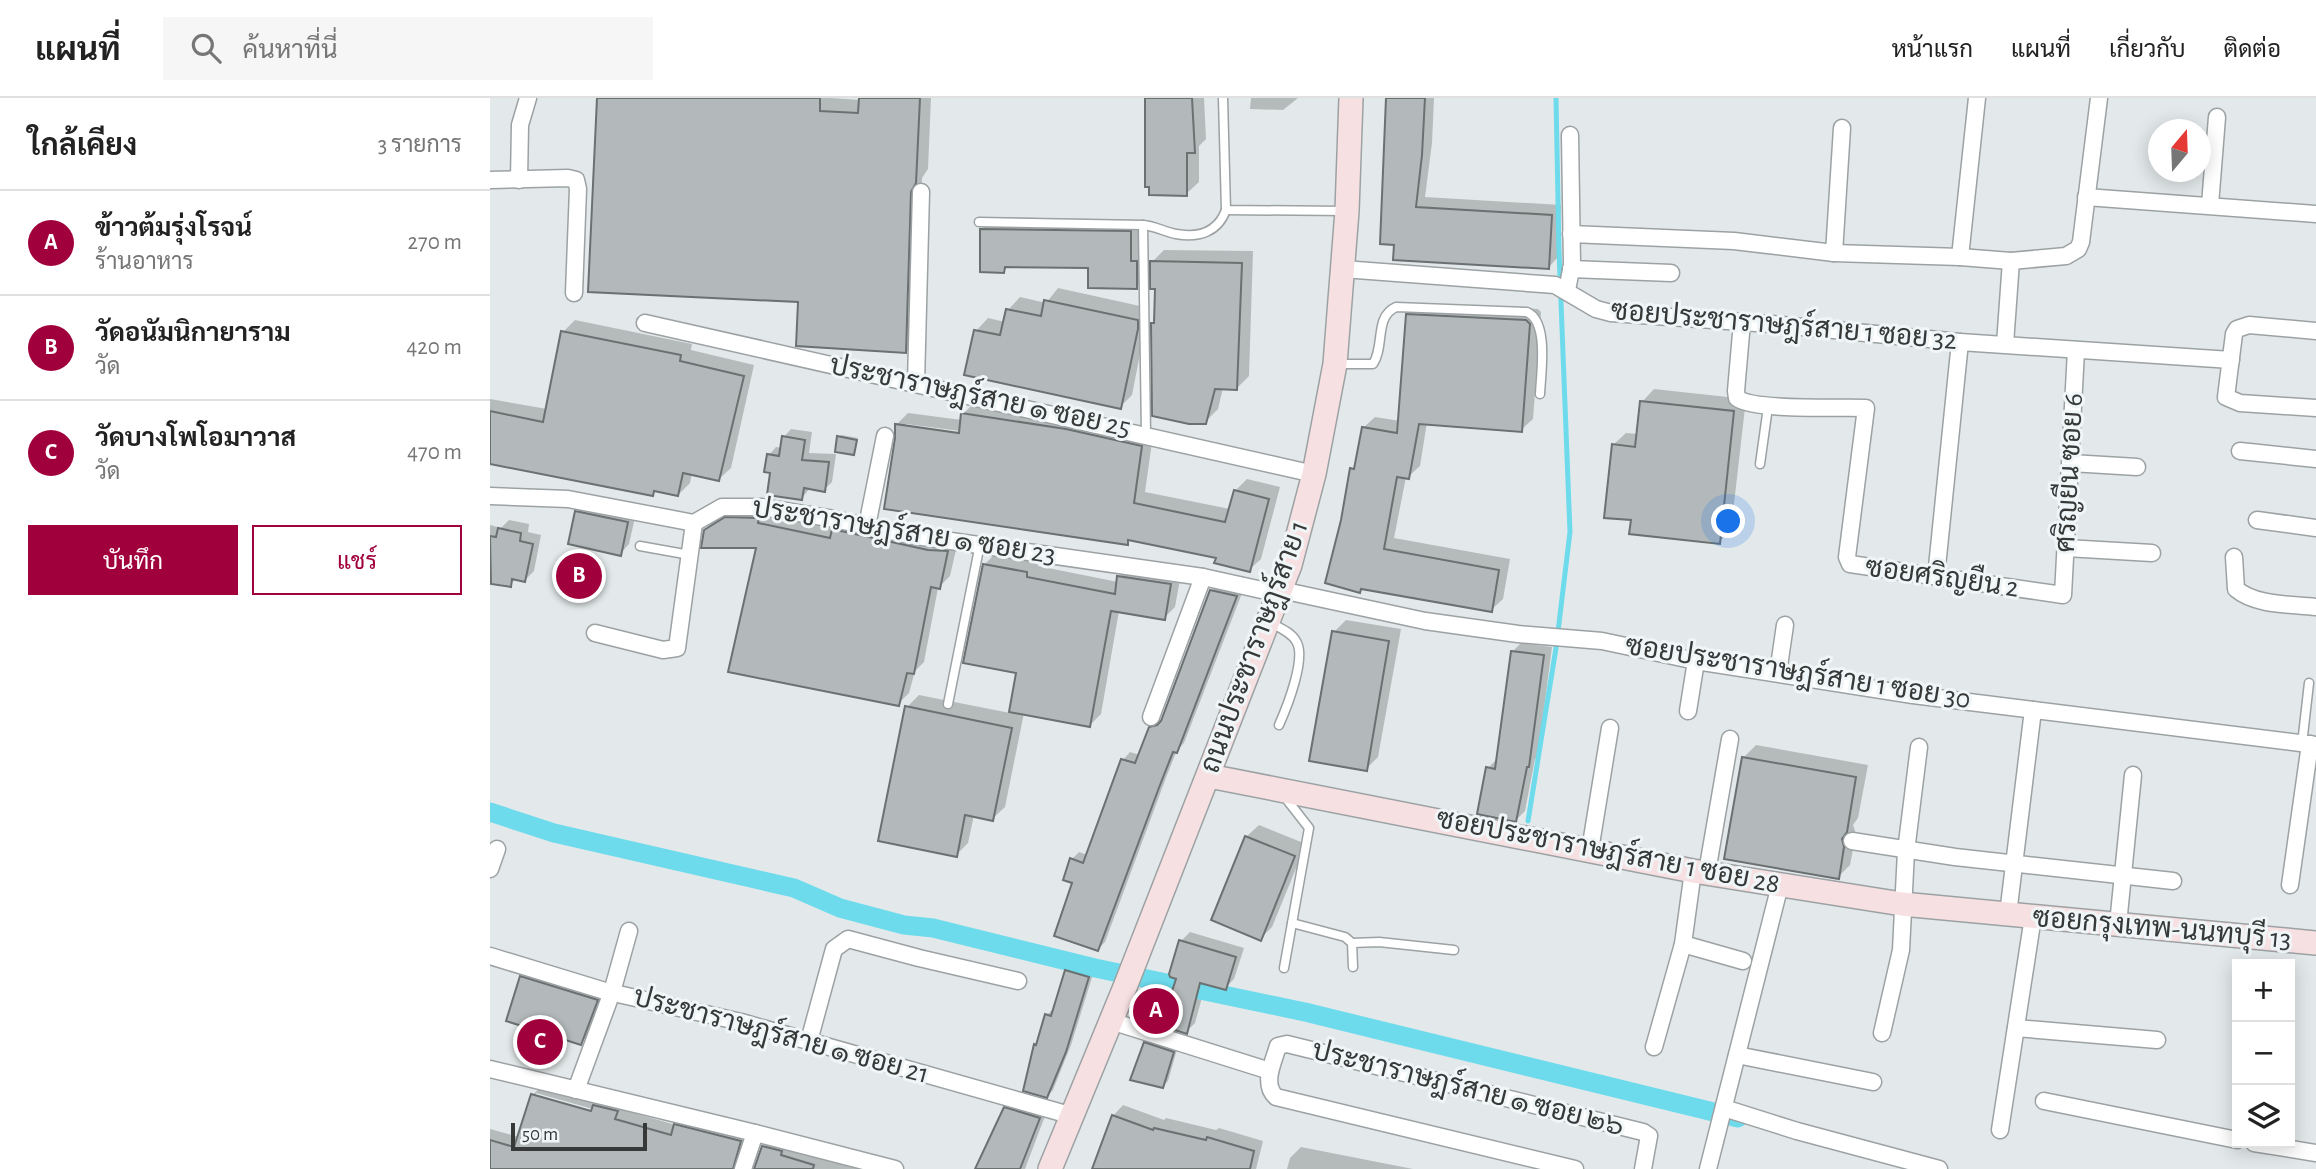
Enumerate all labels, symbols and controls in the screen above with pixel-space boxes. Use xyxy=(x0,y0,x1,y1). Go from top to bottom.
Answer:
search box xyxy=(163,17,653,80)
icon: search xyxy=(187,29,225,67)
text: แผนที่ xyxy=(35,34,121,67)
text: ค้นหาที่นี่ xyxy=(243,37,338,63)
text: หน้าแรก xyxy=(1892,38,1973,62)
text: แผนที่ xyxy=(2011,38,2071,62)
text: เกี่ยวกับ xyxy=(2109,38,2186,62)
text: ติดต่อ xyxy=(2224,38,2281,62)
north arrow xyxy=(2148,119,2211,182)
text: ใกล้เคียง xyxy=(28,131,137,161)
text: 3 รายการ xyxy=(378,134,462,157)
text: ข้าวต้มรุ่งโรจน์ xyxy=(95,215,252,241)
text: A xyxy=(44,231,58,254)
text: 270 m xyxy=(408,231,462,254)
text: ร้านอาหาร xyxy=(95,251,194,274)
street label: ซอยประชาราษฎร์สาย 1 ซอย 32 xyxy=(1609,290,1959,359)
text: วัดอนัมนิกายาราม xyxy=(95,320,291,346)
text: B xyxy=(44,336,58,359)
text: 420 m xyxy=(406,336,462,359)
street label: ประชาราษฎร์สาย ๑ ซอย 25 xyxy=(826,345,1134,447)
text: วัด xyxy=(95,356,120,379)
street label: ศริญยืน ซอย 6 xyxy=(2046,392,2090,554)
text: วัดบางโพโอมาวาส xyxy=(95,425,296,451)
text: C xyxy=(45,441,57,464)
text: 470 m xyxy=(407,441,462,464)
text: วัด xyxy=(95,461,120,484)
street label: ประชาราษฎร์สาย ๑ ซอย 23 xyxy=(750,487,1059,574)
your location xyxy=(1711,504,1745,538)
street label: ถนนประชาราษฎร์สาย 1 xyxy=(1190,515,1317,778)
button: บันทึก xyxy=(28,525,238,595)
button: แชร์ xyxy=(252,525,462,595)
street label: ซอยศริญยืน 2 xyxy=(1863,547,2021,605)
pin: B xyxy=(556,550,602,602)
street label: ซอยประชาราษฎร์สาย 1 ซอย 30 xyxy=(1623,625,1974,718)
street label: ซอยประชาราษฎร์สาย 1 ซอย 28 xyxy=(1433,798,1783,903)
street label: ซอยกรุงเทพ-นนทบุรี 13 xyxy=(2031,898,2293,958)
map controls xyxy=(2232,959,2295,1148)
button: + xyxy=(2232,959,2295,1022)
street label: ประชาราษฎร์สาย ๑ ซอย 21 xyxy=(629,976,934,1093)
pin: A xyxy=(1133,985,1179,1037)
pin: C xyxy=(517,1016,563,1068)
button: − xyxy=(2232,1022,2295,1085)
street label: ประชาราษฎร์สาย ๑ ซอย ๒๖ xyxy=(1308,1030,1629,1145)
button: layers xyxy=(2232,1085,2295,1148)
scale bar xyxy=(511,1120,648,1152)
text: 50 m xyxy=(522,1125,558,1144)

